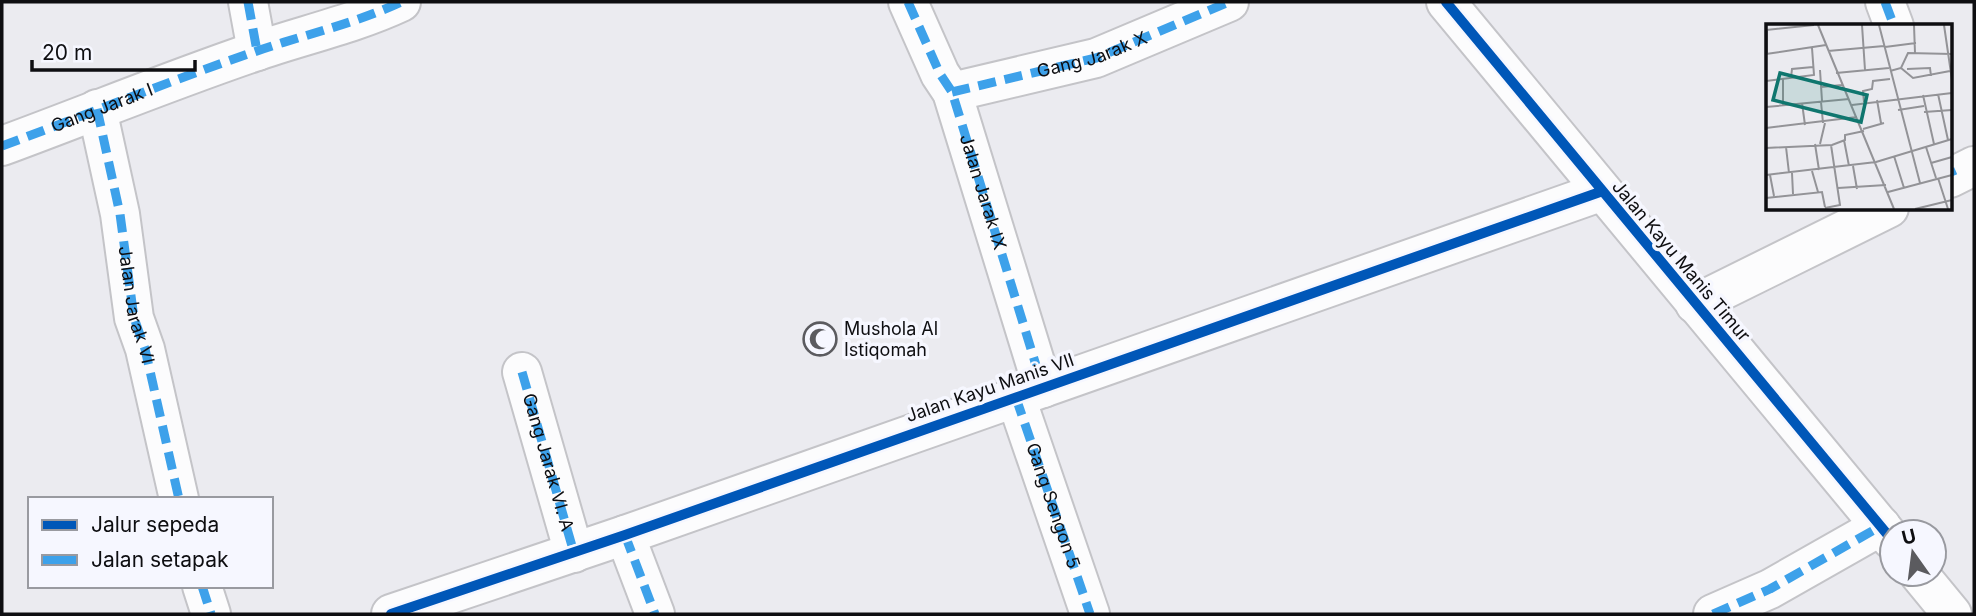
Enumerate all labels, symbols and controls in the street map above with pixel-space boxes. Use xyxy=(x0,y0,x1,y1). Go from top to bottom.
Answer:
inset map xyxy=(1766,24,1952,210)
street label: Gang Jarak X xyxy=(1035,27,1150,82)
scale bar xyxy=(32,28,194,72)
text: 20 m xyxy=(42,40,92,65)
street label: Gang Jarak I xyxy=(48,79,156,137)
street label: Jalan Jarak IX xyxy=(956,131,1011,252)
street label: Jalan Kayu Manis Timur xyxy=(1608,176,1755,346)
street label: Jalan Jarak VI xyxy=(114,245,159,366)
place label: Mushola Al Istiqomah xyxy=(844,318,938,360)
mosque icon: Mushola Al Istiqomah xyxy=(801,320,839,358)
street label: Jalan Kayu Manis VII xyxy=(903,349,1077,426)
street label: Gang Jarak VI. A xyxy=(519,391,578,534)
street label: Gang Sengon 5 xyxy=(1022,440,1085,571)
legend xyxy=(28,497,273,588)
text: Jalur sepeda xyxy=(91,512,219,537)
north arrow xyxy=(1878,518,1948,588)
text: U xyxy=(1899,524,1919,550)
text: Jalan setapak xyxy=(91,547,229,572)

